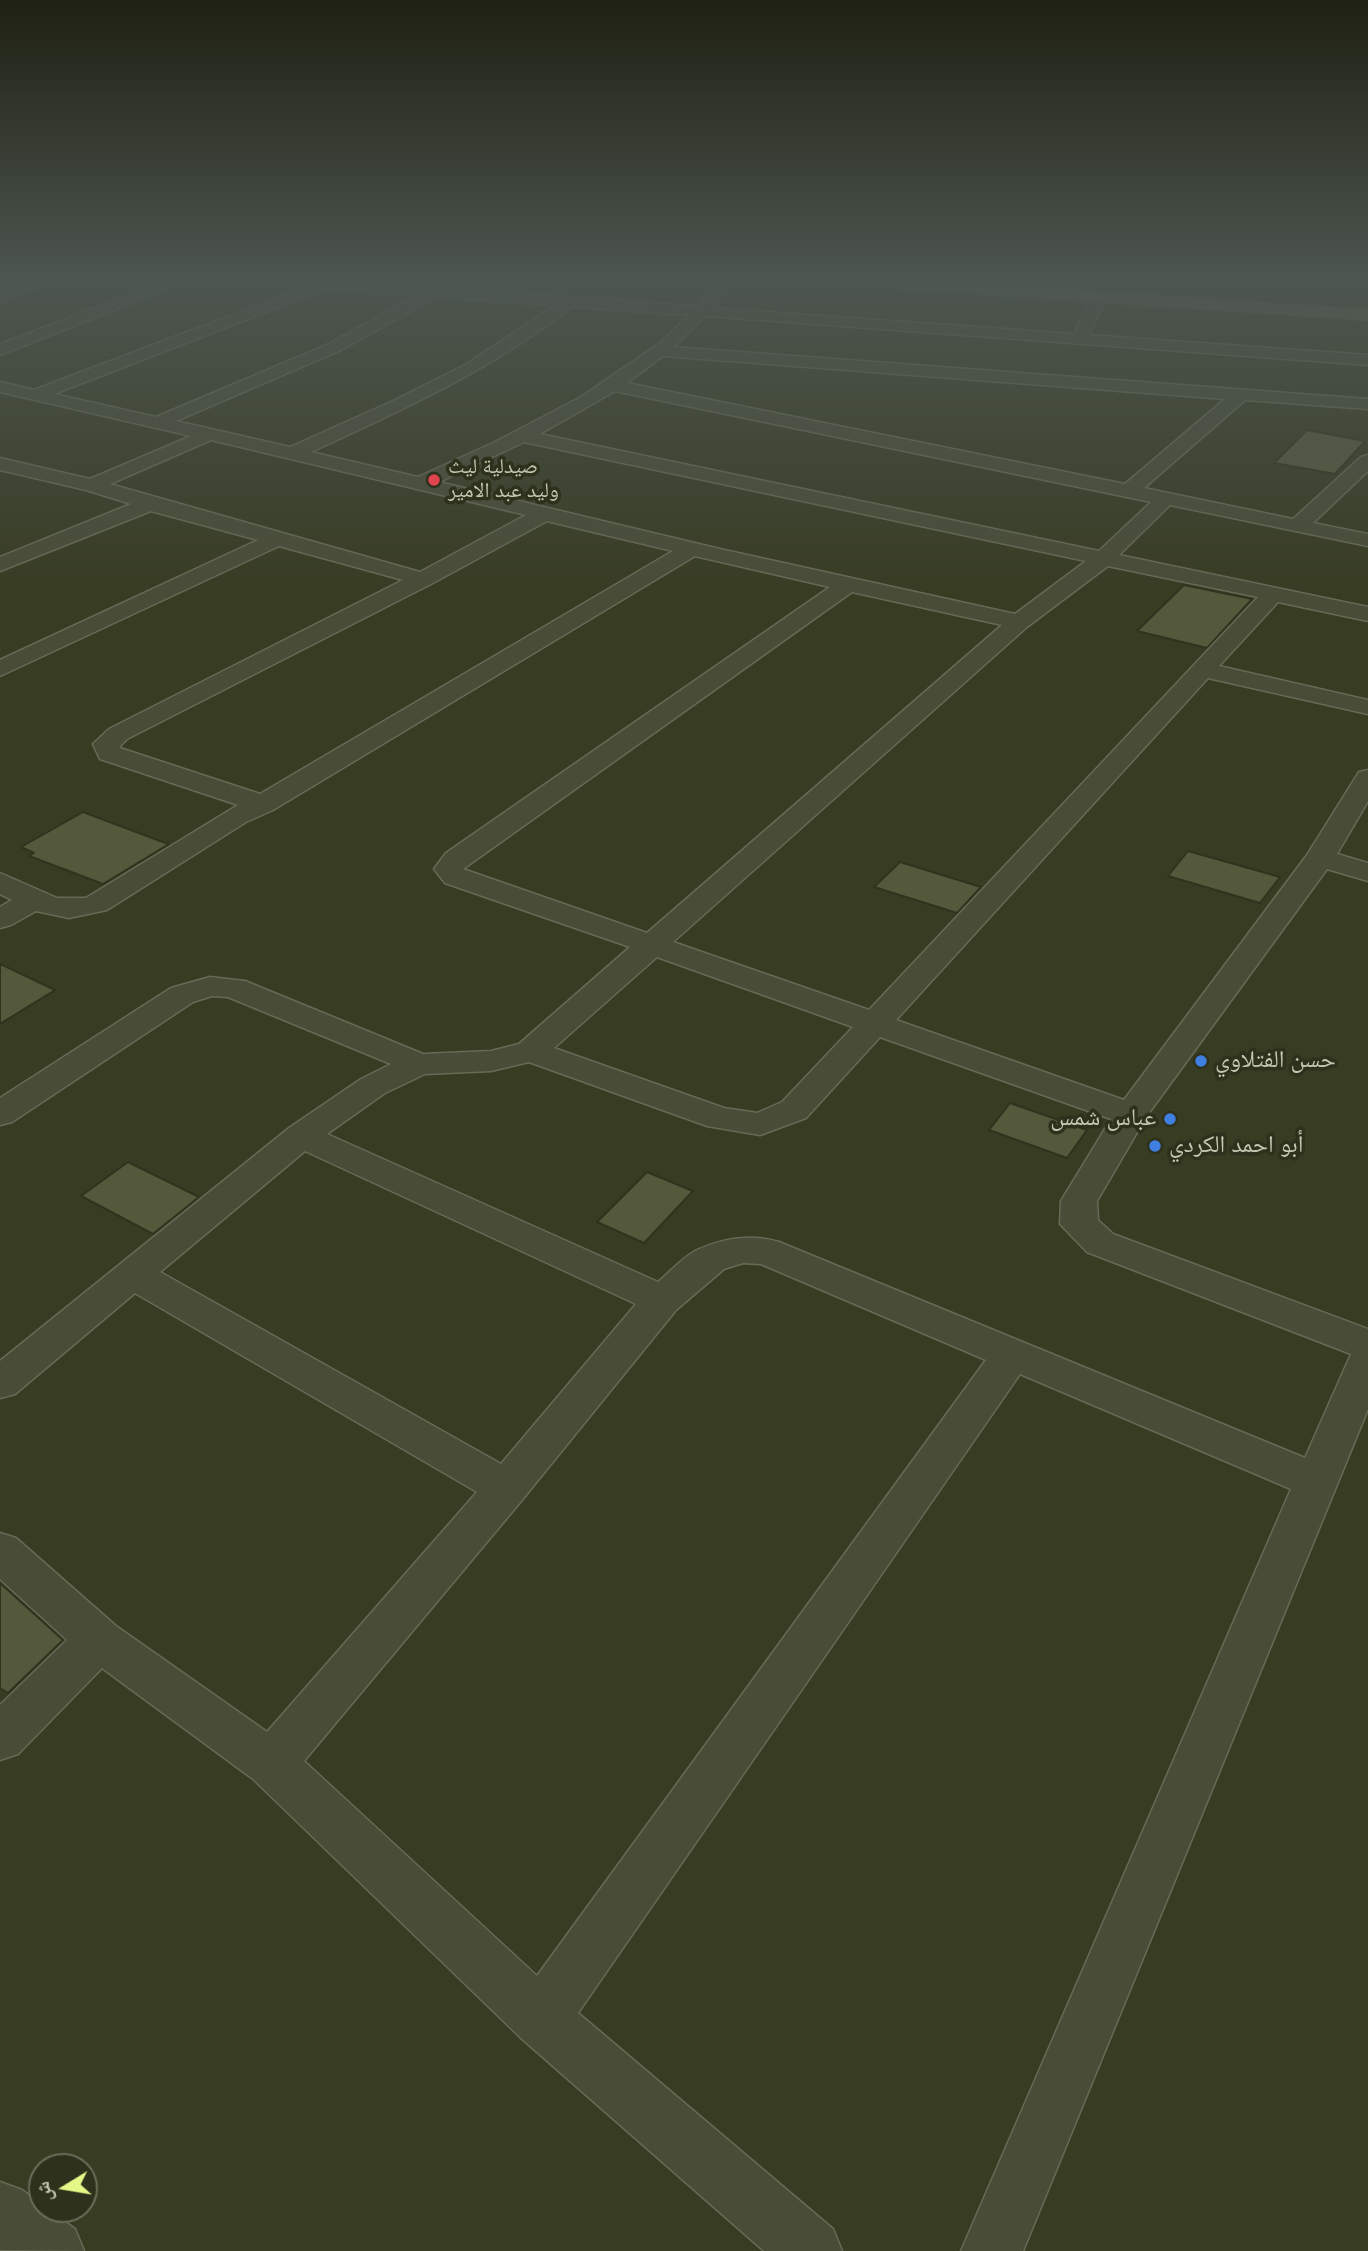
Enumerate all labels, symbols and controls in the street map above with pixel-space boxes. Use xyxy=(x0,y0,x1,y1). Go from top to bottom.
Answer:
place label: صيدلية ليث وليد عبد الامير xyxy=(448,455,559,505)
marker: صيدلية ليث وليد عبد الامير xyxy=(426,472,442,488)
place label: حسن الفتلاوي xyxy=(1215,1047,1336,1075)
marker: حسن الفتلاوي xyxy=(1193,1053,1209,1069)
place label: عباس شمس xyxy=(1050,1105,1156,1133)
marker: عباس شمس xyxy=(1162,1111,1178,1127)
place label: أبو احمد الكردي xyxy=(1169,1132,1303,1160)
marker: أبو احمد الكردي xyxy=(1147,1138,1163,1154)
north arrow xyxy=(28,2153,98,2223)
text: ش xyxy=(30,2179,59,2204)

